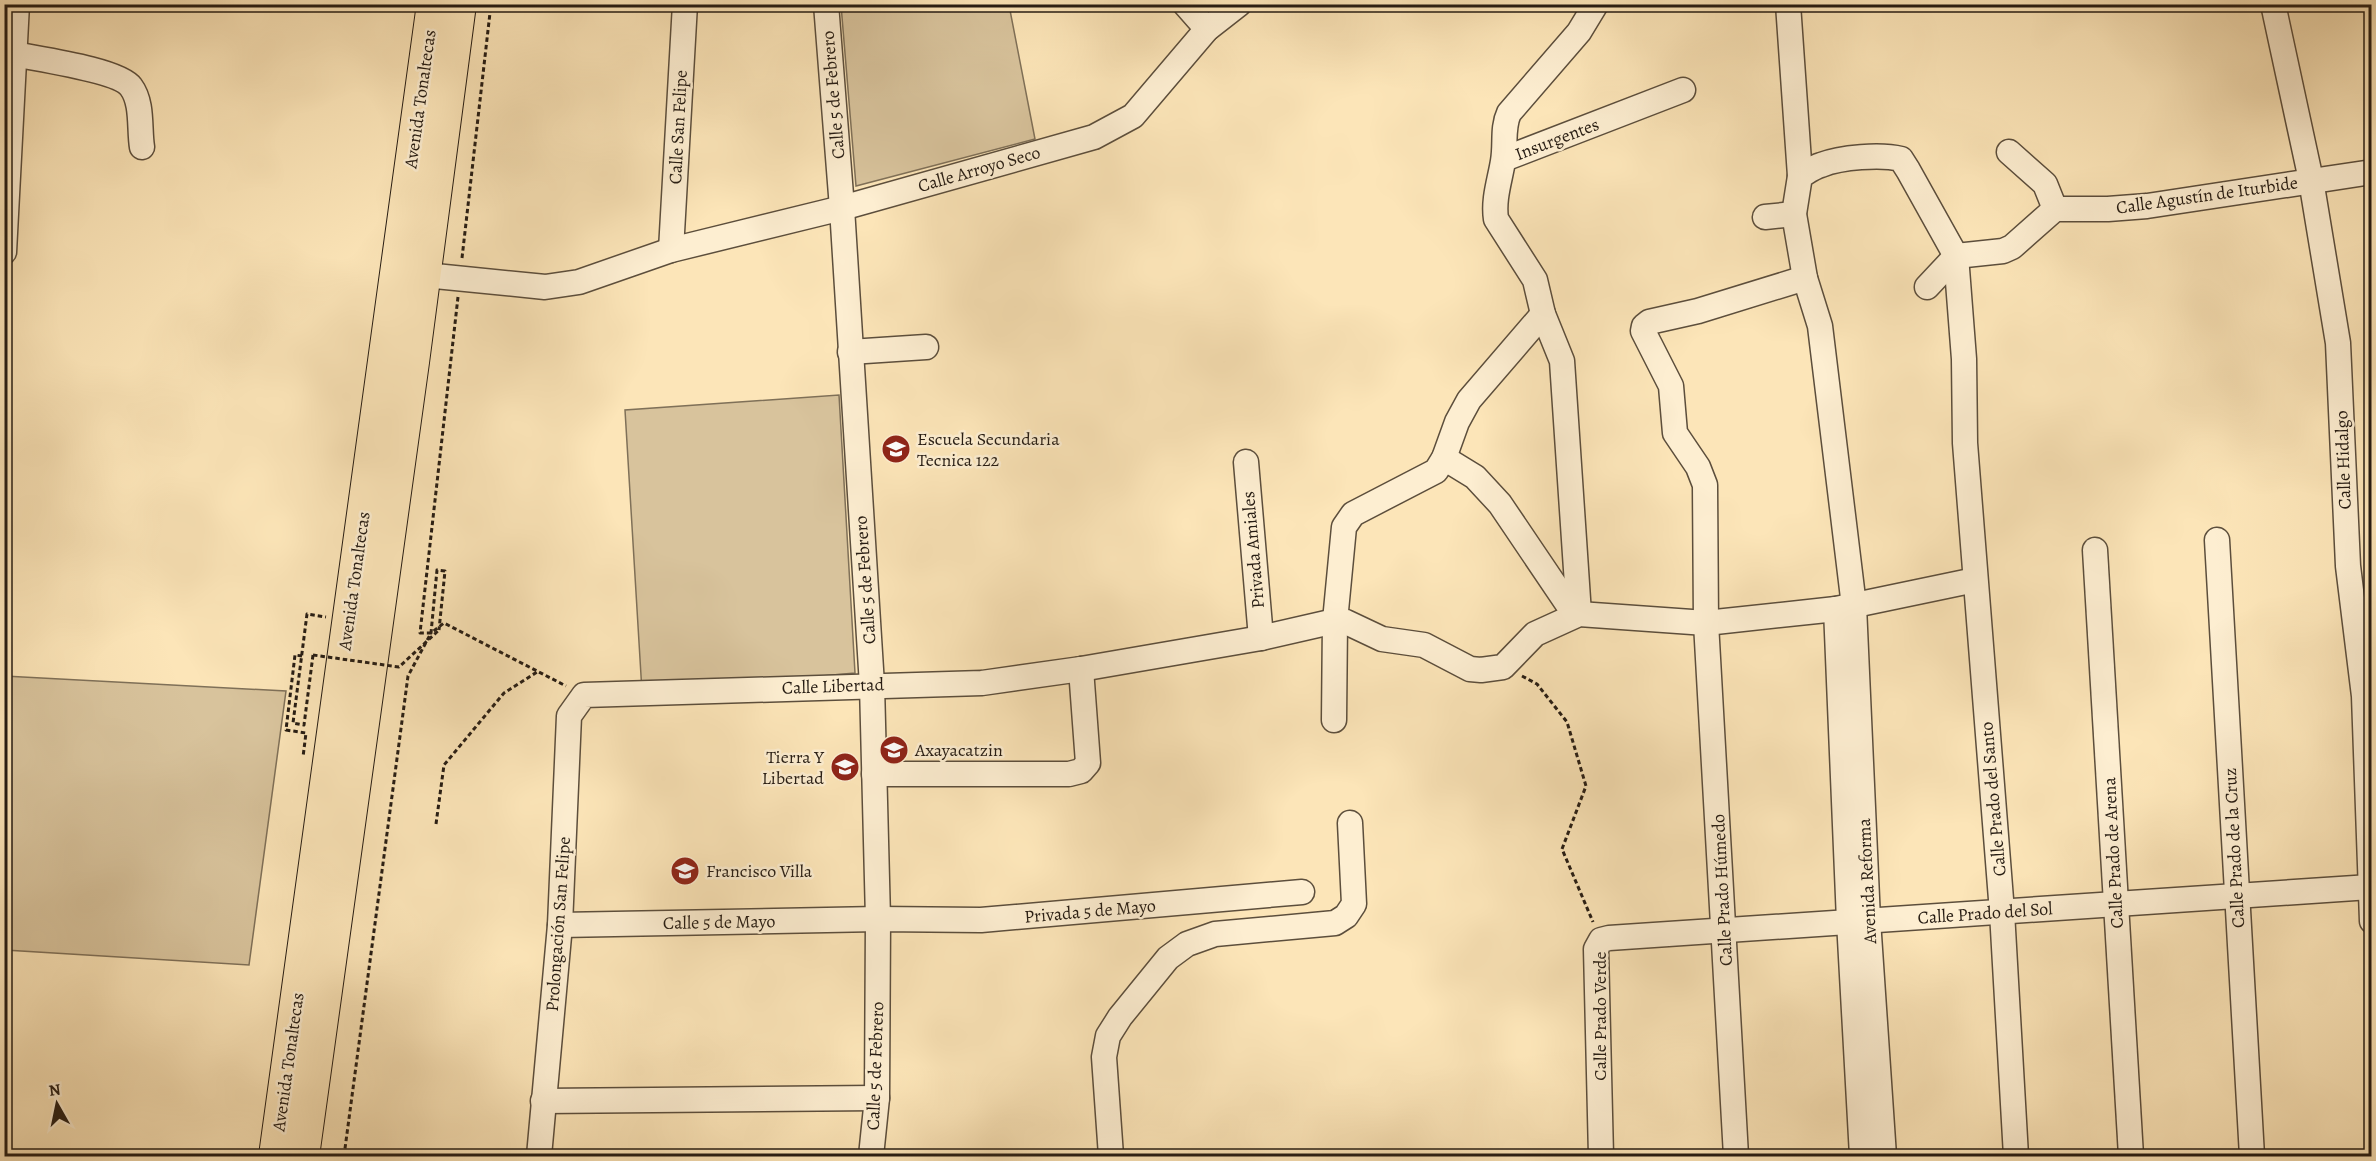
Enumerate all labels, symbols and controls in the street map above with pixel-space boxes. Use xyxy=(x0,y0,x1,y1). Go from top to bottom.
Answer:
street label: Avenida Tonaltecas xyxy=(398,28,442,171)
street label: Calle 5 de Febrero xyxy=(815,30,851,160)
street label: Calle San Felipe xyxy=(663,69,693,185)
street label: Insurgentes xyxy=(1512,112,1602,166)
street label: Calle Arroyo Seco xyxy=(915,140,1043,198)
street label: Calle Agustín de Iturbide xyxy=(2115,170,2299,220)
street label: Calle Hidalgo xyxy=(2329,410,2357,510)
place label: Escuela Secundaria Tecnica 122 xyxy=(917,427,1060,472)
school or university icon: Escuela Secundaria Tecnica 122 xyxy=(880,433,912,465)
street label: Privada Amiales xyxy=(1236,490,1270,610)
street label: Avenida Tonaltecas xyxy=(332,510,376,653)
street label: Calle 5 de Febrero xyxy=(849,515,881,645)
street label: Calle Libertad xyxy=(781,672,885,700)
street label: Calle Prado del Santo xyxy=(1974,721,2012,877)
school or university icon: Axayacatzin xyxy=(878,734,910,766)
place label: Axayacatzin xyxy=(914,738,1003,762)
place label: Tierra Y Libertad xyxy=(762,745,825,790)
school or university icon: Tierra Y Libertad xyxy=(829,751,861,783)
street label: Calle Prado de la Cruz xyxy=(2218,767,2250,929)
street label: Calle Prado de Arena xyxy=(2097,776,2129,929)
street label: Calle Prado Húmedo xyxy=(1706,813,1738,967)
street label: Avenida Reforma xyxy=(1852,817,1882,945)
street label: Prolongación San Felipe xyxy=(540,836,576,1012)
school or university icon: Francisco Villa xyxy=(669,855,701,887)
place label: Francisco Villa xyxy=(706,859,813,883)
street label: Privada 5 de Mayo xyxy=(1023,893,1157,929)
street label: Calle Prado del Sol xyxy=(1917,896,2054,930)
street label: Calle 5 de Mayo xyxy=(663,909,775,935)
street label: Calle Prado Verde xyxy=(1588,951,1612,1081)
street label: Avenida Tonaltecas xyxy=(266,991,310,1134)
street label: Calle 5 de Febrero xyxy=(861,1001,889,1131)
north arrow xyxy=(27,1074,87,1134)
text: N xyxy=(47,1078,63,1102)

